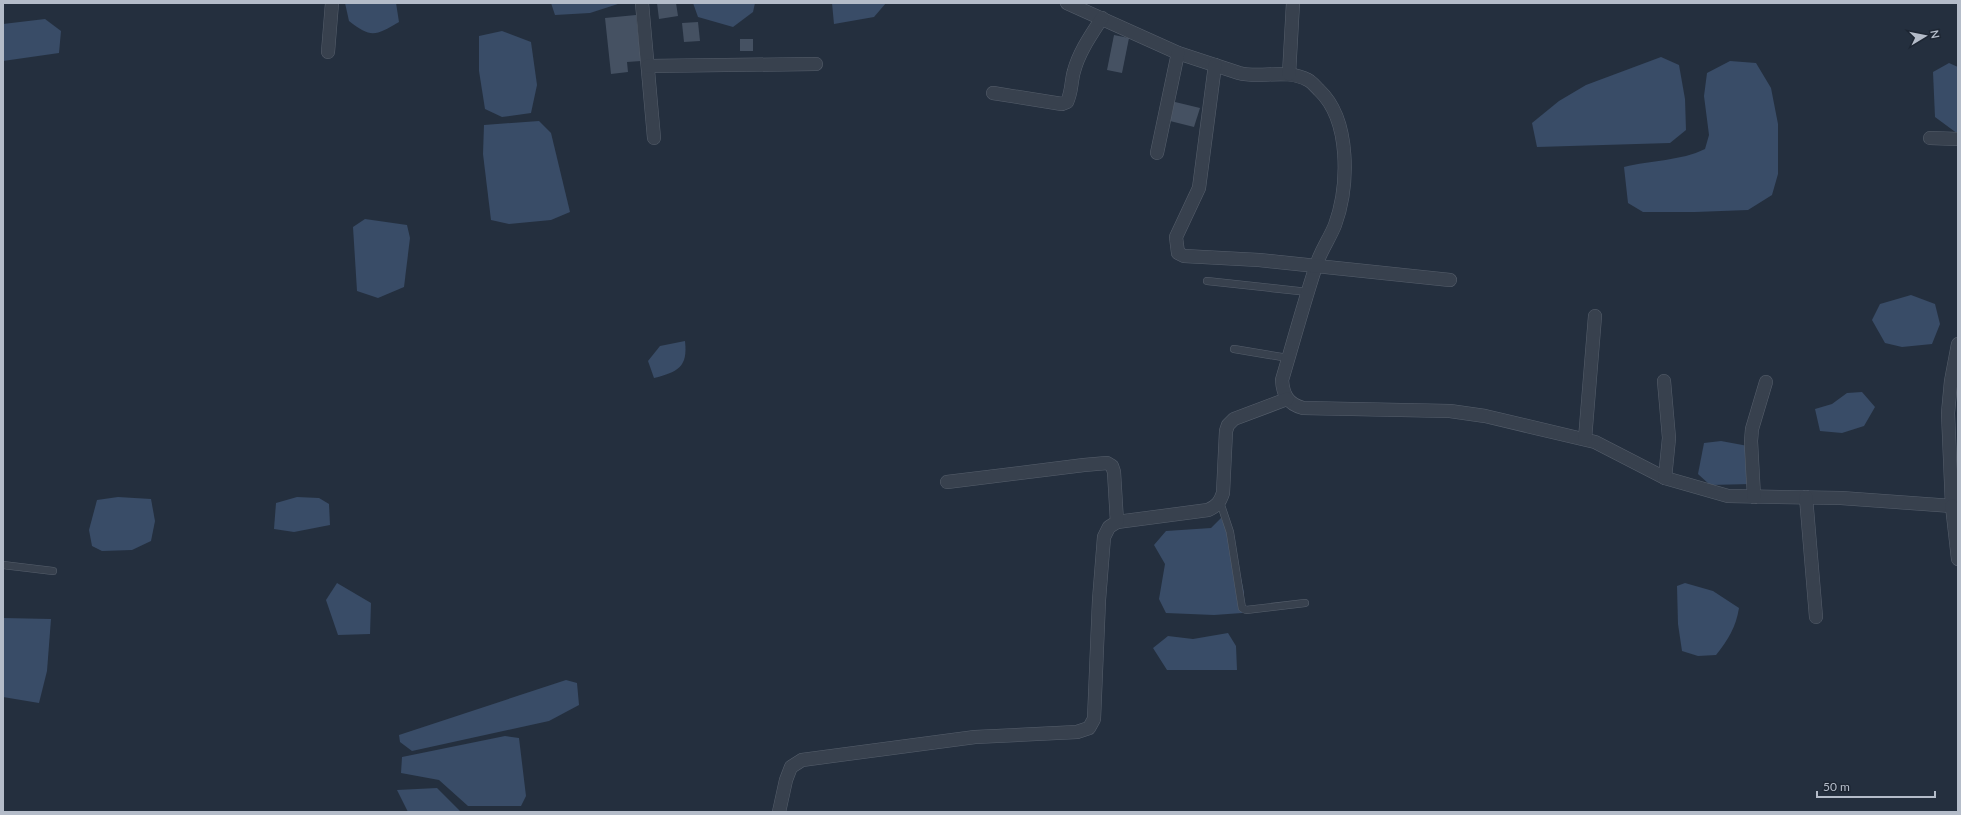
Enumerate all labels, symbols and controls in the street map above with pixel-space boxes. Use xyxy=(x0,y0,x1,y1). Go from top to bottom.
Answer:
north arrow xyxy=(1905,16,1945,56)
text: N xyxy=(1928,29,1942,39)
scale bar xyxy=(1817,773,1935,799)
text: 50 m xyxy=(1823,779,1850,794)

